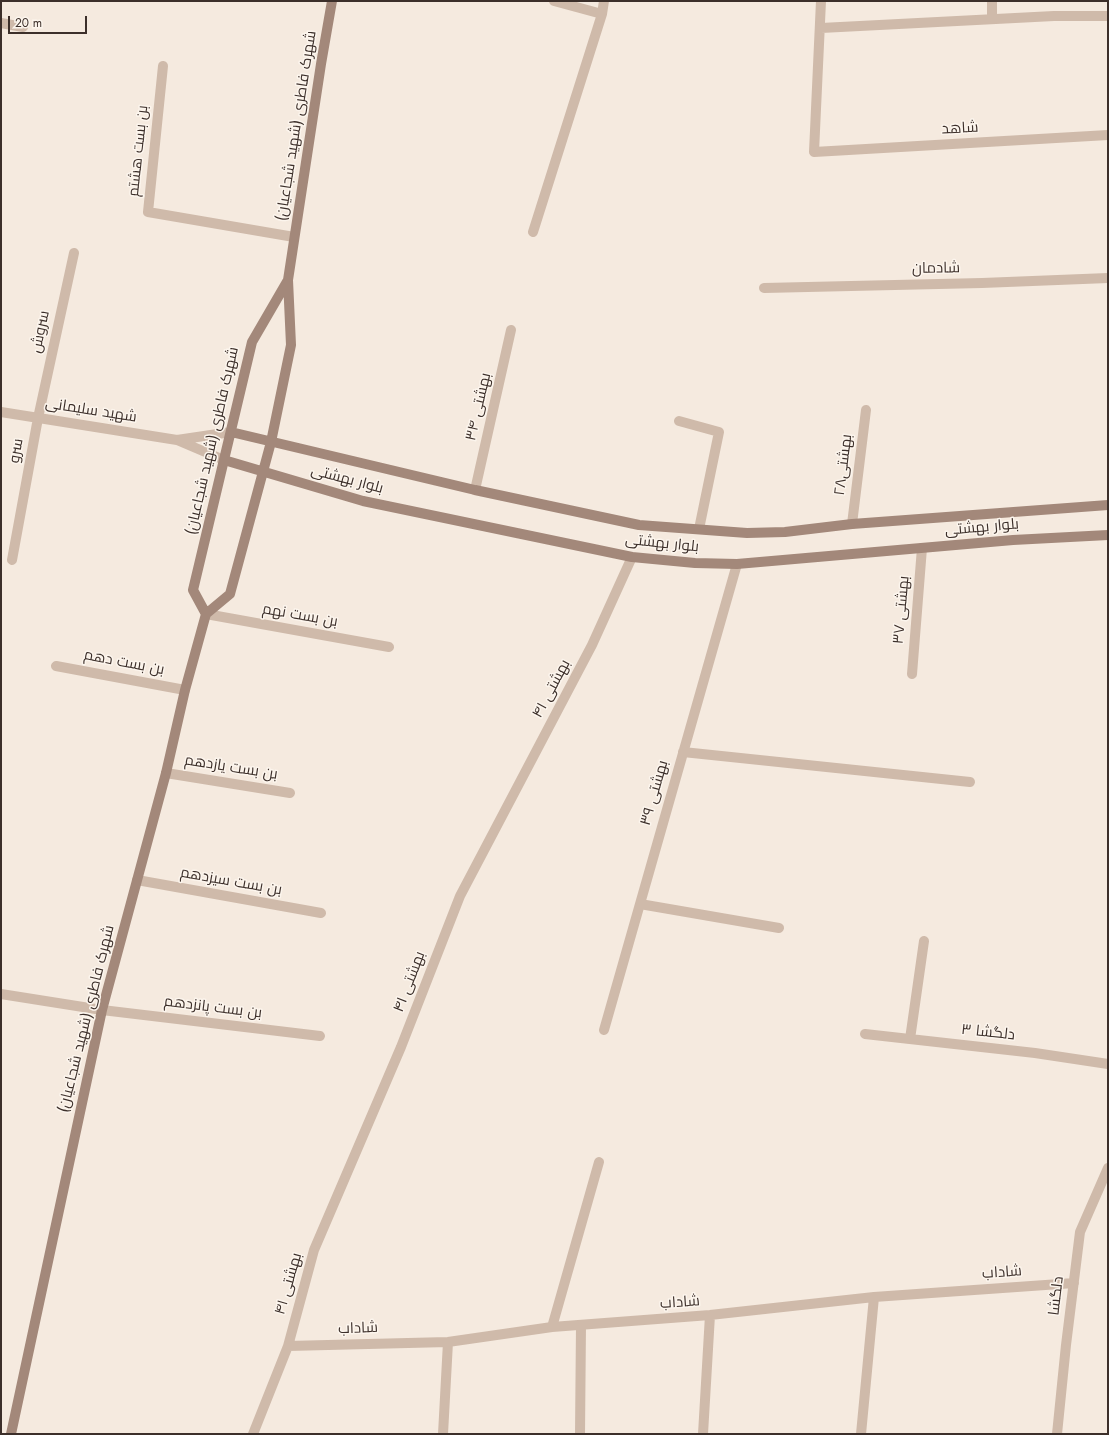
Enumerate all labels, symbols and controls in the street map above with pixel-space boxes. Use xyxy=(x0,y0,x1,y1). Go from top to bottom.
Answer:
scale bar xyxy=(10,8,89,34)
text: 20 m xyxy=(15,14,42,32)
street label: شهرک فاطری (شهید شجاعیان) xyxy=(273,30,321,222)
street label: بن بست هشتم xyxy=(125,104,153,198)
street label: شاهد xyxy=(941,119,979,139)
street label: شادمان xyxy=(912,260,960,278)
street label: سروش xyxy=(28,309,54,355)
street label: شهرک فاطری (شهید شجاعیان) xyxy=(183,345,243,537)
street label: بهشتی ۳۴ xyxy=(462,371,496,443)
street label: شهید سلیمانی xyxy=(44,395,138,427)
street label: بهشتی۲۸ xyxy=(831,433,857,497)
street label: سرو xyxy=(6,437,28,465)
street label: بلوار بهشتی xyxy=(309,462,385,498)
street label: بلوار بهشتی xyxy=(944,516,1020,540)
street label: بلوار بهشتی xyxy=(624,531,700,557)
street label: بهشتی ٣٧ xyxy=(890,575,914,645)
street label: بن بست نهم xyxy=(261,600,339,632)
street label: بن بست دهم xyxy=(82,646,166,680)
street label: بهشتی ۴۱ xyxy=(529,657,575,721)
street label: بن بست یازدهم xyxy=(183,752,279,784)
street label: بهشتی ۳۹ xyxy=(637,758,673,828)
street label: بن بست سیزدهم xyxy=(179,864,283,900)
street label: شهرک فاطری (شهید شجاعیان) xyxy=(55,924,119,1114)
street label: بهشتی ۴۱ xyxy=(390,949,430,1015)
street label: بن بست پانزدهم xyxy=(163,993,263,1023)
street label: دلگشا ۳ xyxy=(960,1021,1016,1045)
street label: بهشتی ۴۱ xyxy=(272,1251,306,1317)
street label: شاداب xyxy=(981,1263,1023,1283)
street label: دلگشا xyxy=(1046,1275,1068,1317)
street label: شاداب xyxy=(659,1293,701,1313)
street label: شاداب xyxy=(338,1319,378,1339)

